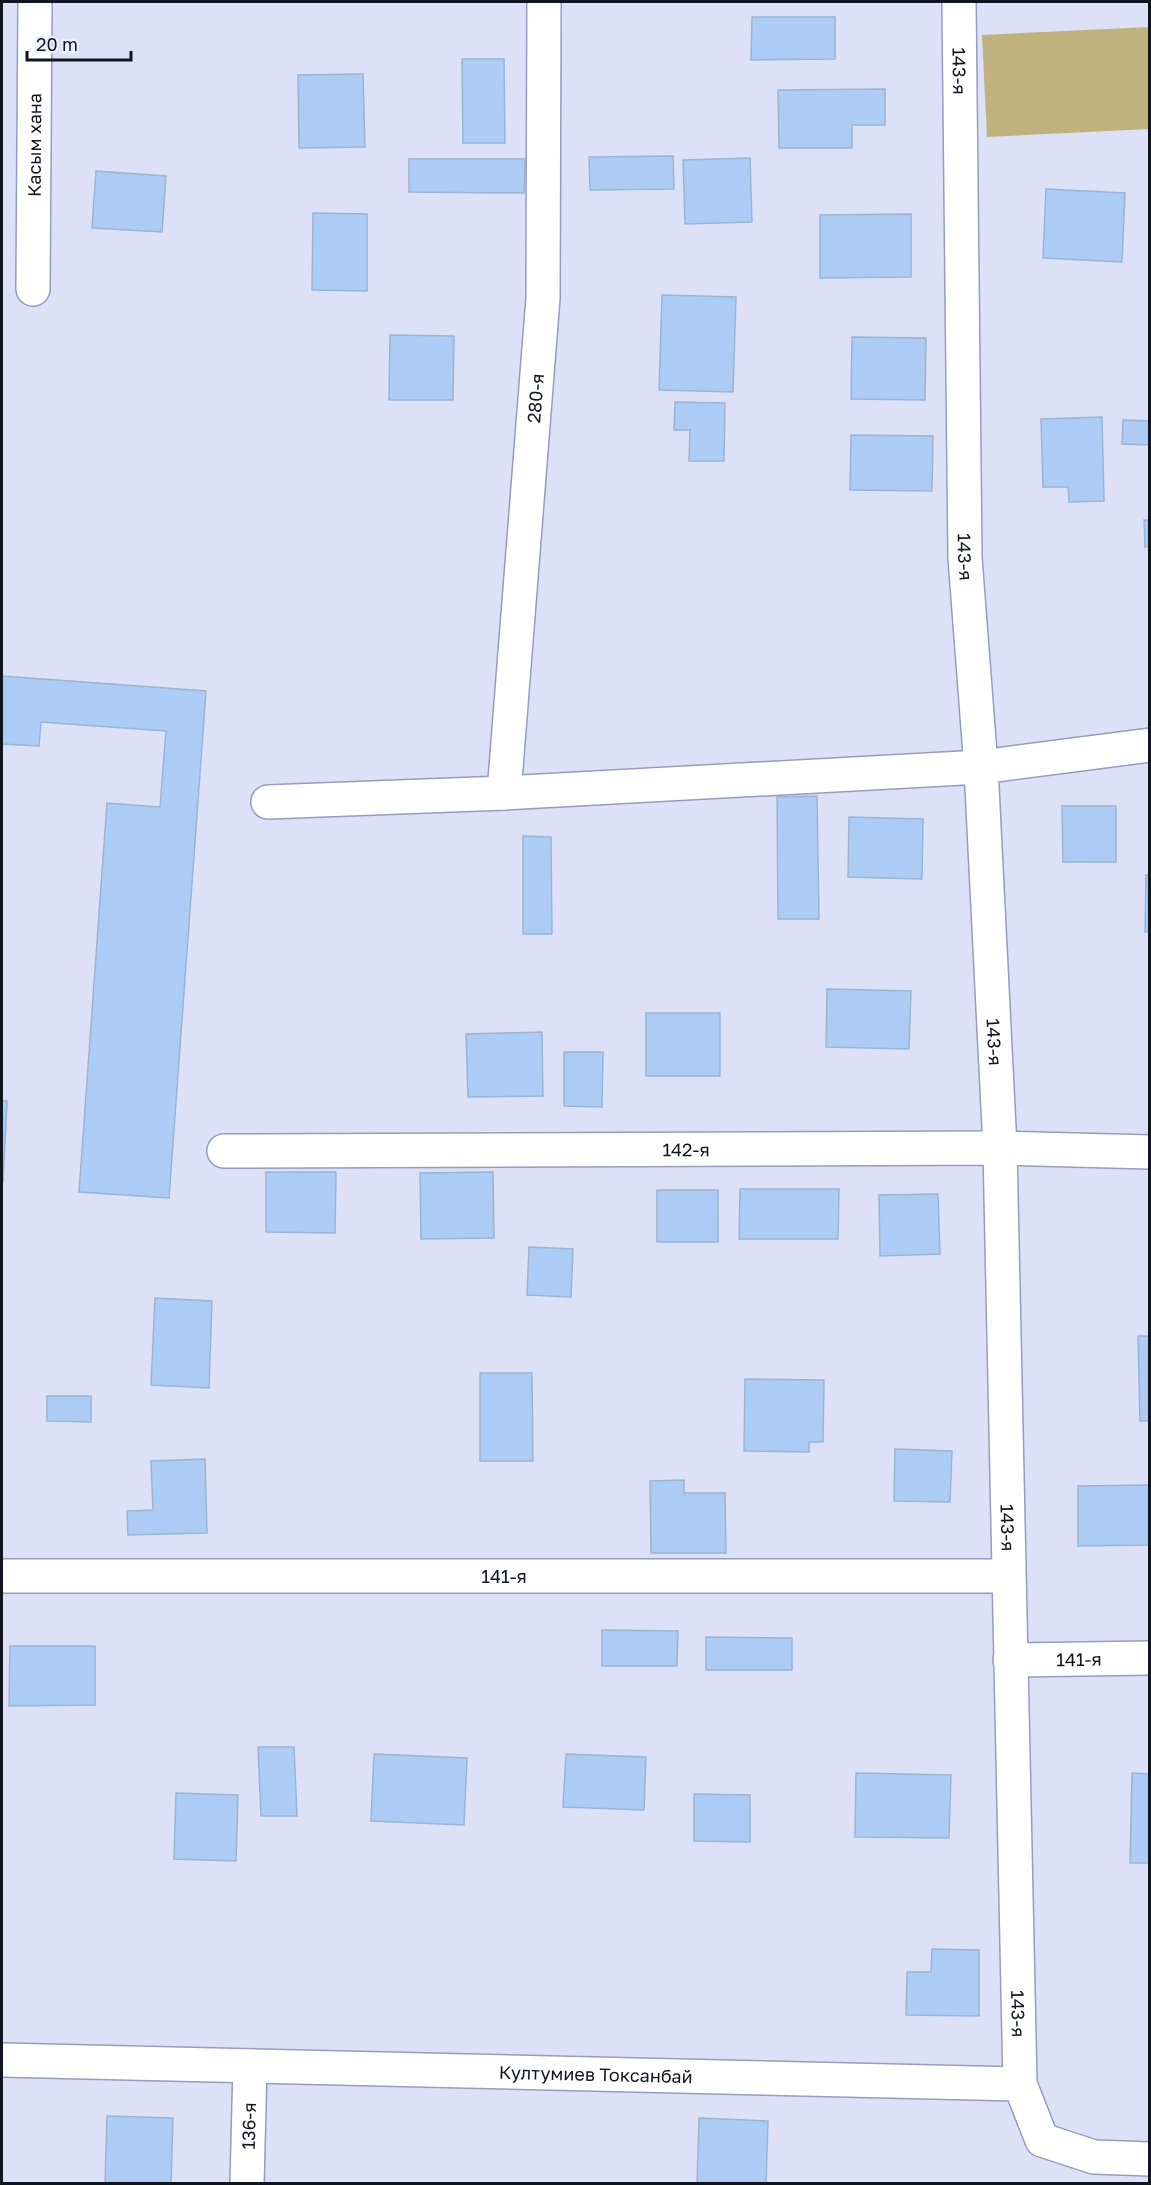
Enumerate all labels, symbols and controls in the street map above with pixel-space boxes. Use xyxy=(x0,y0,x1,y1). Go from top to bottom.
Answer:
scale bar xyxy=(27,24,130,62)
text: 20 m xyxy=(36,33,78,55)
street label: 143-я xyxy=(948,47,971,95)
street label: Касым хана xyxy=(23,93,45,197)
street label: 280-я xyxy=(522,373,548,424)
street label: 143-я xyxy=(954,533,978,581)
street label: 143-я xyxy=(983,1018,1007,1066)
street label: 142-я xyxy=(662,1138,710,1160)
street label: 143-я xyxy=(997,1504,1020,1552)
street label: 141-я xyxy=(481,1565,527,1587)
street label: 141-я xyxy=(1056,1648,1102,1670)
street label: 143-я xyxy=(1007,1990,1030,2038)
street label: Култумиев Токсанбай xyxy=(499,2061,693,2087)
street label: 136-я xyxy=(237,2102,260,2150)

